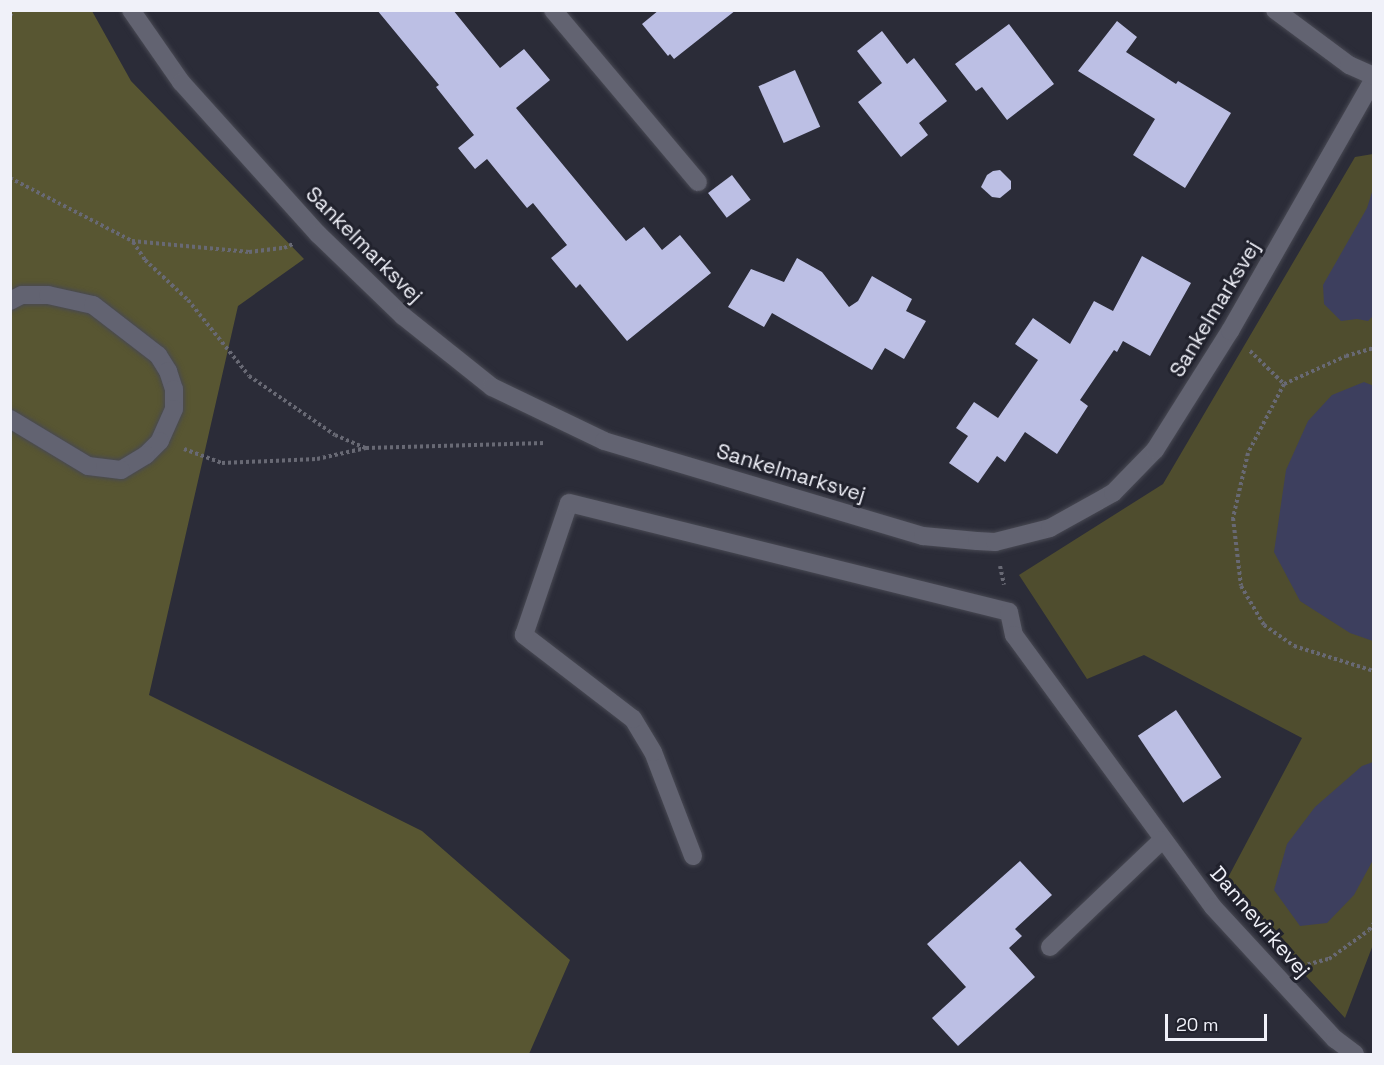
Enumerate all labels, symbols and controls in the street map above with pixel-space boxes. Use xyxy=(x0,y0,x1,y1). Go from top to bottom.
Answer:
street label: Sankelmarksvej xyxy=(300,181,428,309)
street label: Sankelmarksvej xyxy=(1164,236,1266,382)
street label: Sankelmarksvej xyxy=(713,438,869,508)
street label: Dannevirkevej xyxy=(1205,861,1315,983)
scale bar xyxy=(1168,1002,1270,1040)
text: 20 m xyxy=(1176,1013,1219,1036)

